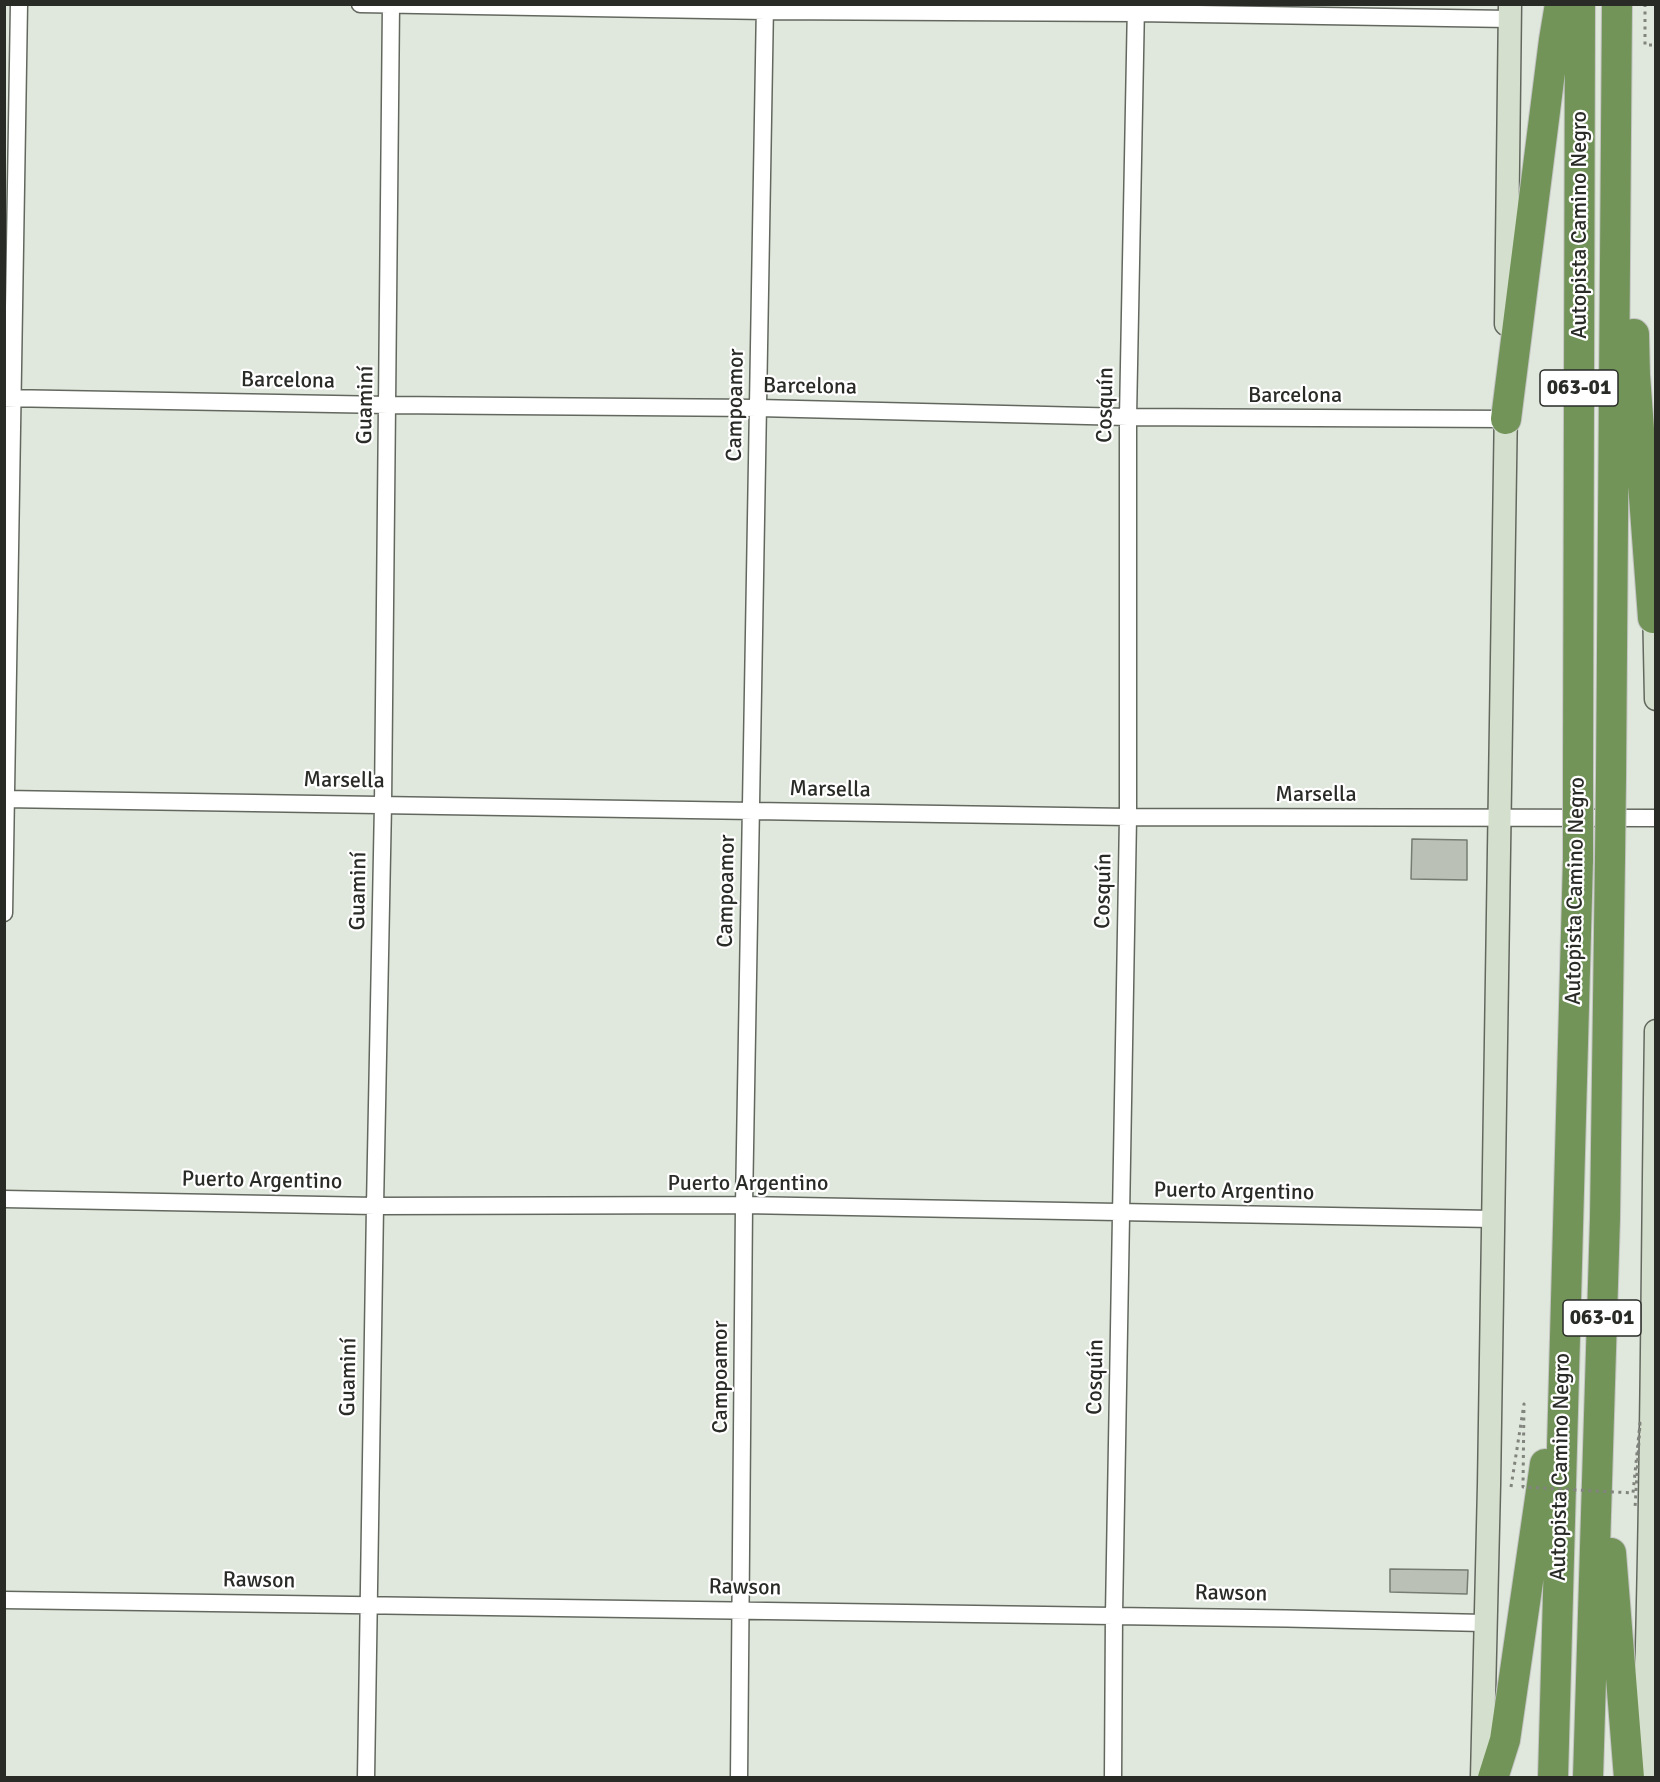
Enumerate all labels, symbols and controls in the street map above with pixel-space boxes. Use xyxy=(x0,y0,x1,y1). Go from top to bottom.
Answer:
street label: Autopista Camino Negro xyxy=(1567,111,1593,339)
street label: Campoamor xyxy=(722,348,750,462)
street label: Guaminí xyxy=(352,365,380,445)
street label: Barcelona xyxy=(241,367,335,395)
street label: Cosquín xyxy=(1092,367,1120,443)
road number: 063-01 xyxy=(1540,370,1618,406)
street label: Barcelona xyxy=(763,373,857,401)
street label: Barcelona xyxy=(1248,383,1342,409)
street label: Marsella xyxy=(303,767,385,795)
street label: Marsella xyxy=(789,776,871,804)
street label: Autopista Camino Negro xyxy=(1561,777,1591,1005)
street label: Marsella xyxy=(1275,782,1357,808)
street label: Campoamor xyxy=(713,834,741,948)
street label: Guaminí xyxy=(345,851,373,931)
street label: Cosquín xyxy=(1090,853,1118,929)
street label: Puerto Argentino xyxy=(181,1166,343,1196)
street label: Puerto Argentino xyxy=(668,1171,828,1197)
street label: Puerto Argentino xyxy=(1153,1177,1315,1207)
road number: 063-01 xyxy=(1563,1300,1641,1336)
street label: Campoamor xyxy=(708,1320,734,1434)
street label: Guaminí xyxy=(335,1337,363,1417)
street label: Cosquín xyxy=(1082,1339,1110,1415)
street label: Autopista Camino Negro xyxy=(1546,1353,1576,1581)
street label: Rawson xyxy=(222,1567,296,1595)
street label: Rawson xyxy=(708,1574,782,1602)
street label: Rawson xyxy=(1194,1580,1268,1608)

